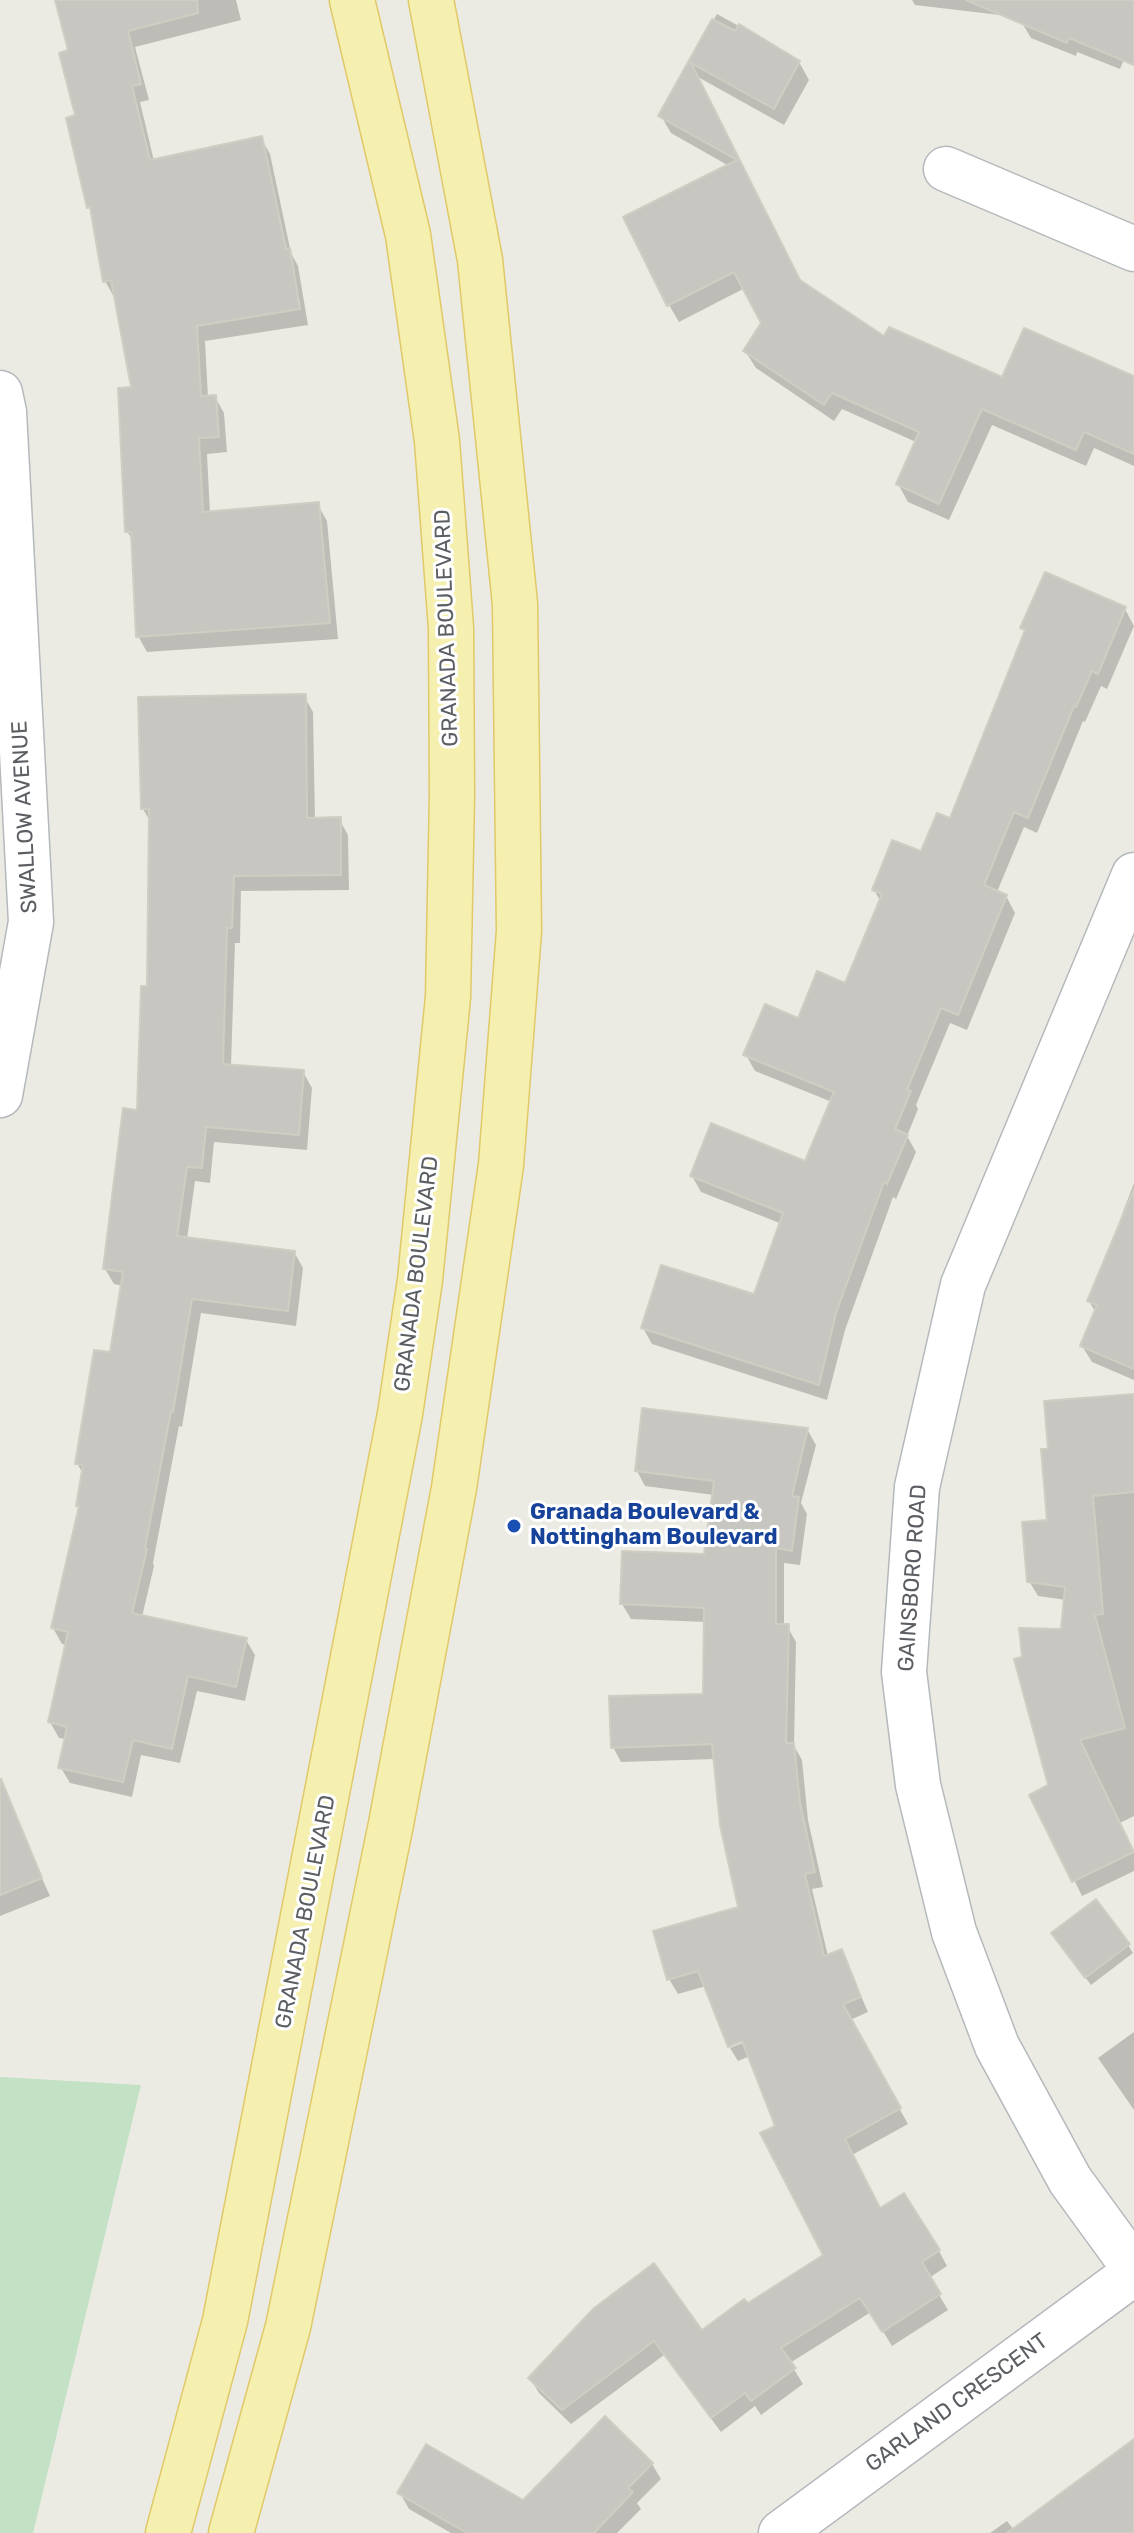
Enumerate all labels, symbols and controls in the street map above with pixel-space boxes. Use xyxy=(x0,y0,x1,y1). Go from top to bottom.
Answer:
street label: GRANADA BOULEVARD xyxy=(430,509,464,747)
street label: SWALLOW AVENUE xyxy=(7,720,43,914)
street label: GRANADA BOULEVARD xyxy=(389,1155,445,1393)
street label: GAINSBORO ROAD xyxy=(893,1484,933,1672)
place label: Granada Boulevard & Nottingham Boulevard xyxy=(530,1500,778,1552)
marker: Granada Boulevard & Nottingham Boulevard xyxy=(505,1517,523,1535)
street label: GRANADA BOULEVARD xyxy=(270,1793,342,2031)
street label: GARLAND CRESCENT xyxy=(861,2328,1053,2478)

